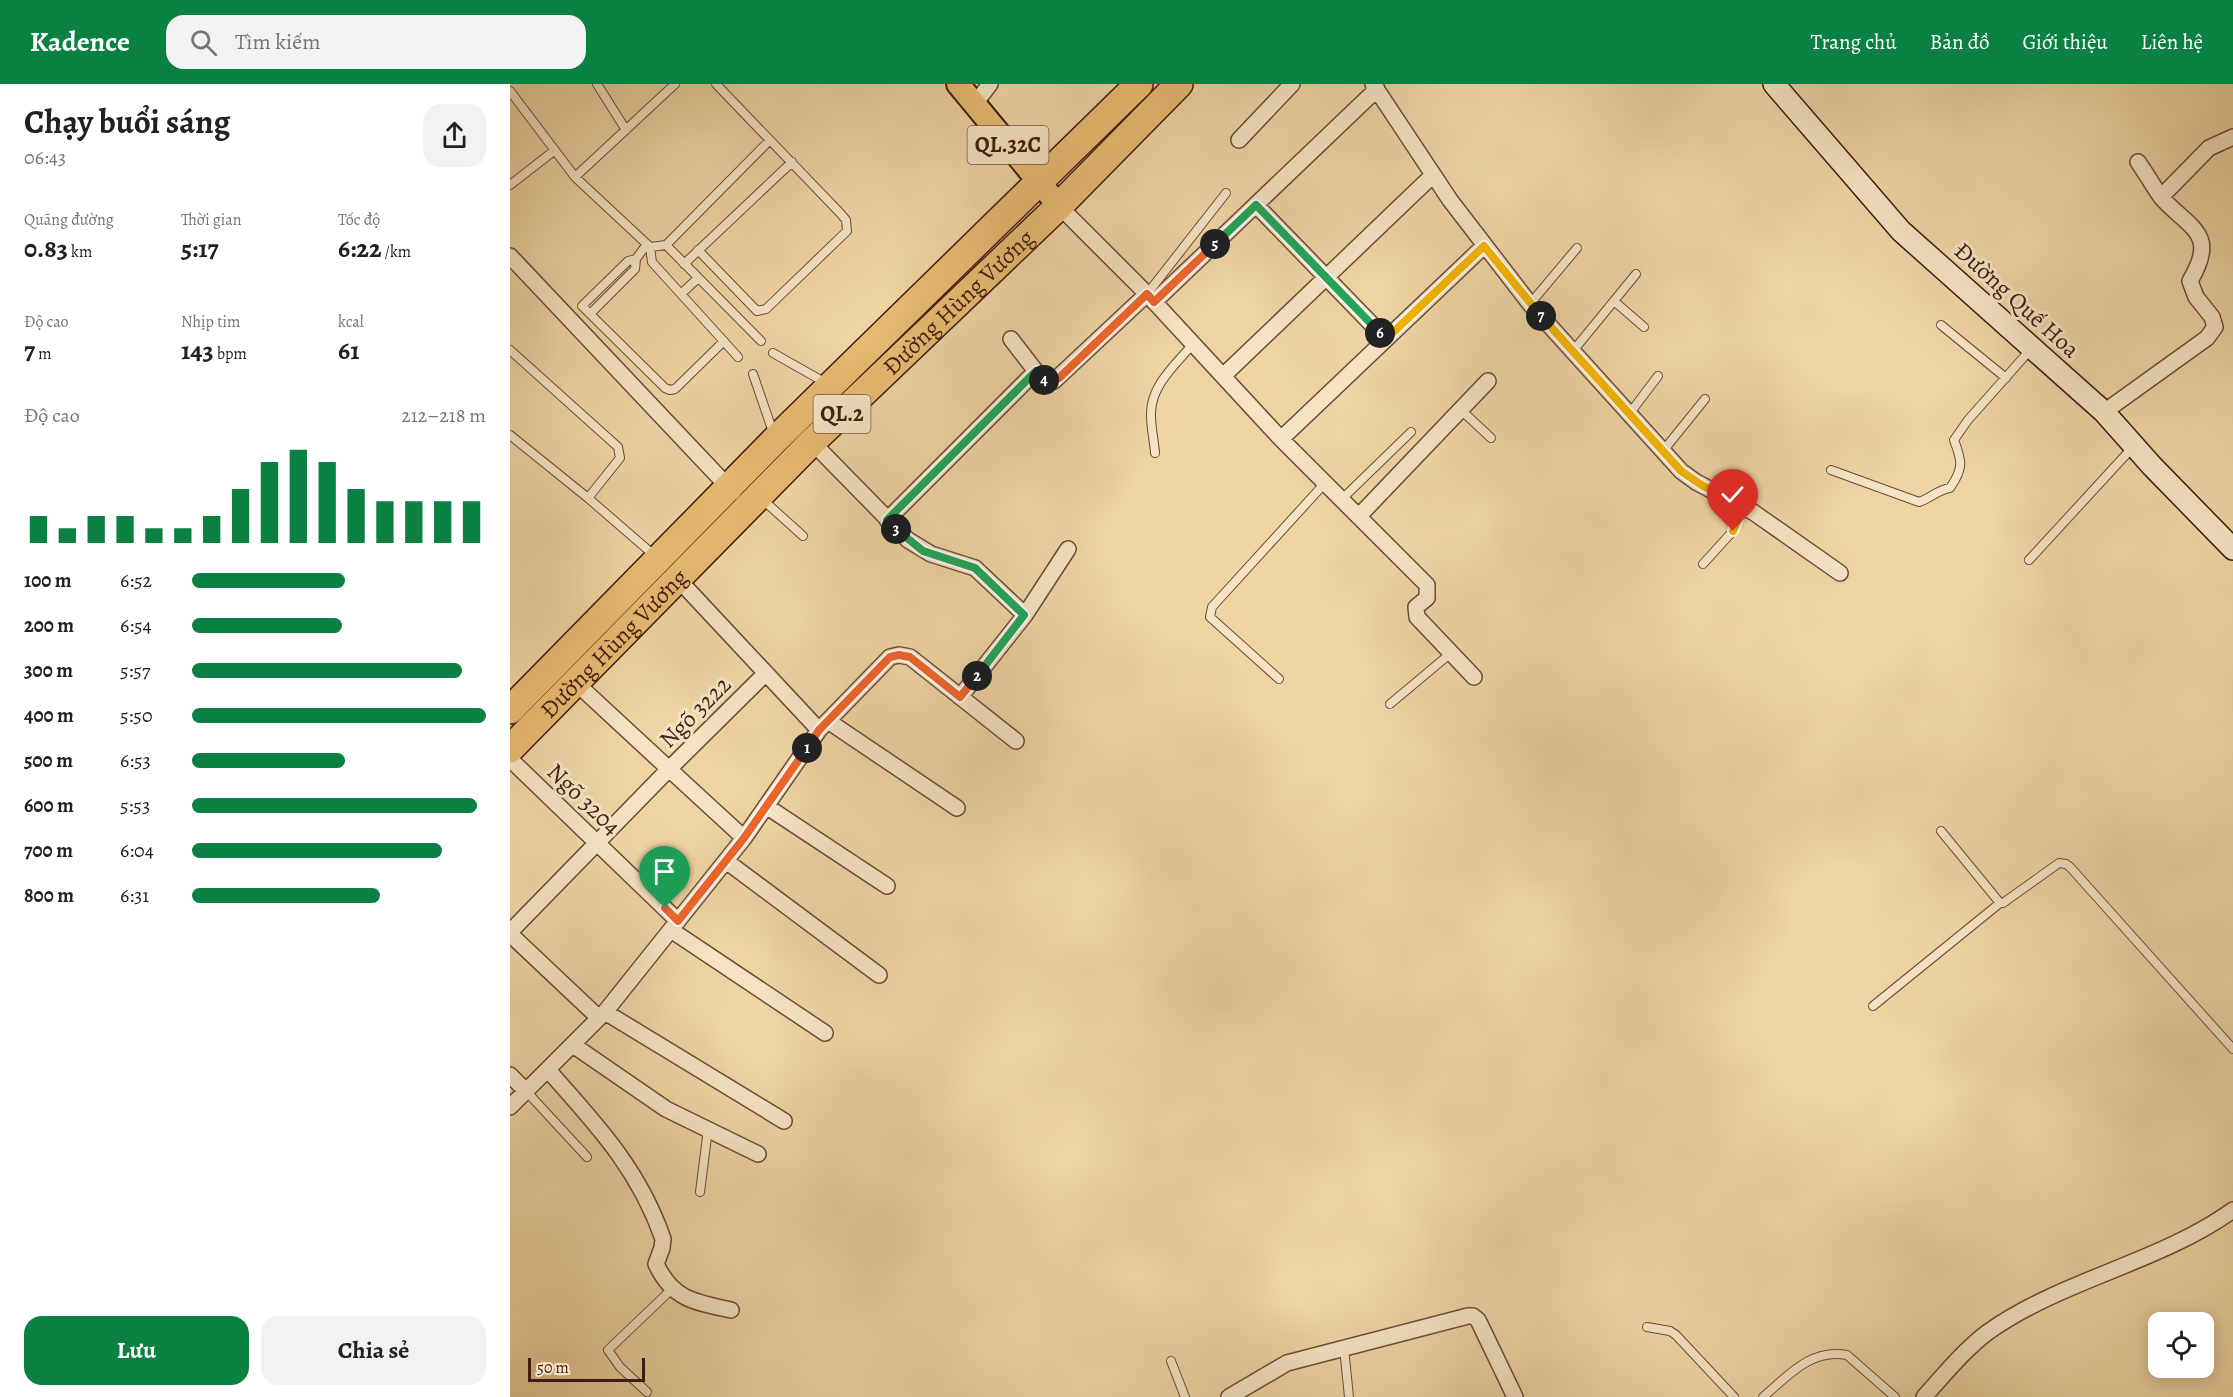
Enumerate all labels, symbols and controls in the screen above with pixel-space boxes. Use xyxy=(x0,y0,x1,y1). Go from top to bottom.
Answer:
search box xyxy=(166,15,586,69)
text: Kadence xyxy=(30,23,130,61)
icon: search xyxy=(187,26,220,59)
text: Tìm kiếm xyxy=(235,27,320,57)
text: Trang chủ xyxy=(1811,28,1897,56)
text: Bản đồ xyxy=(1930,28,1989,56)
text: Giới thiệu xyxy=(2022,28,2108,56)
text: Liên hệ xyxy=(2141,28,2203,56)
text: Chạy buổi sáng xyxy=(24,99,230,144)
button: share xyxy=(423,104,486,167)
road number: QL.32C xyxy=(968,126,1048,164)
text: 06:43 xyxy=(24,144,66,171)
text: Quãng đường xyxy=(24,209,114,231)
text: Thời gian xyxy=(181,209,242,231)
text: Tốc độ xyxy=(338,209,380,231)
street label: Đường Hùng Vương xyxy=(876,222,1041,382)
pin: 5 xyxy=(1200,229,1230,259)
text: 0.83 xyxy=(24,231,68,266)
text: 5:17 xyxy=(181,231,219,266)
text: 6:22 xyxy=(338,231,381,266)
text: 5 xyxy=(1212,233,1218,255)
street label: Đường Quế Hoa xyxy=(1947,235,2087,366)
text: km xyxy=(68,241,92,263)
text: /km xyxy=(381,241,411,263)
pin: 7 xyxy=(1526,301,1556,331)
text: 7 xyxy=(1538,305,1544,327)
text: Độ cao xyxy=(24,311,69,333)
text: Nhịp tim xyxy=(181,311,240,333)
text: kcal xyxy=(338,311,364,333)
pin: 6 xyxy=(1365,318,1395,348)
text: 6 xyxy=(1376,322,1384,344)
text: 7 xyxy=(24,333,35,368)
text: 143 xyxy=(181,333,214,368)
text: 61 xyxy=(338,333,359,368)
text: m xyxy=(35,343,52,365)
text: bpm xyxy=(214,343,247,365)
pin: 4 xyxy=(1029,365,1059,395)
text: 4 xyxy=(1040,369,1048,391)
road number: QL.2 xyxy=(814,395,870,433)
text: Độ cao xyxy=(24,402,80,429)
text: 212–218 m xyxy=(401,402,486,429)
pin xyxy=(1707,469,1758,531)
icon: check xyxy=(1716,478,1749,511)
pin: 3 xyxy=(881,514,911,544)
text: 3 xyxy=(893,518,899,540)
street label: Đường Hùng Vương xyxy=(533,562,695,725)
text: 100 m xyxy=(24,567,72,594)
text: 6:52 xyxy=(120,567,152,594)
text: 200 m xyxy=(24,612,74,639)
text: 6:54 xyxy=(120,612,152,639)
text: 300 m xyxy=(24,657,73,684)
text: 5:57 xyxy=(120,657,150,684)
pin: 2 xyxy=(962,661,992,691)
text: 2 xyxy=(973,665,981,687)
street label: Ngõ 3222 xyxy=(652,669,738,755)
text: 400 m xyxy=(24,702,74,729)
text: 5:50 xyxy=(120,702,153,729)
pin: 1 xyxy=(792,733,822,763)
text: 1 xyxy=(804,737,810,759)
text: 500 m xyxy=(24,747,73,774)
text: 6:53 xyxy=(120,747,151,774)
street label: Ngõ 3204 xyxy=(540,756,628,842)
text: 600 m xyxy=(24,792,74,819)
text: 5:53 xyxy=(120,792,150,819)
text: 700 m xyxy=(24,837,73,864)
text: 6:04 xyxy=(120,837,154,864)
pin xyxy=(639,846,690,908)
icon: arrive xyxy=(648,855,681,888)
text: 800 m xyxy=(24,882,74,909)
text: 6:31 xyxy=(120,882,149,909)
map controls xyxy=(2148,1312,2214,1378)
button: locate xyxy=(2148,1312,2214,1378)
button: Lưu xyxy=(24,1316,249,1385)
button: Chia sẻ xyxy=(261,1316,486,1385)
scale bar xyxy=(528,1355,645,1382)
text: 50 m xyxy=(537,1357,569,1379)

